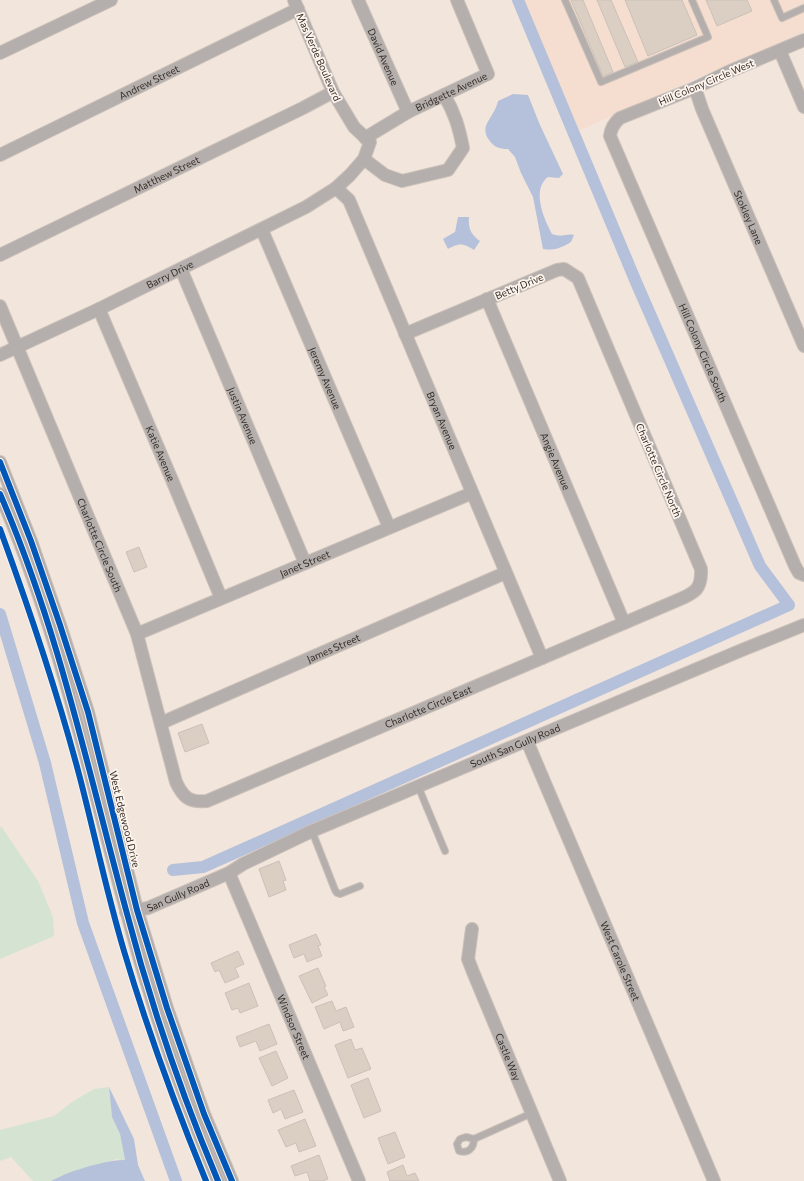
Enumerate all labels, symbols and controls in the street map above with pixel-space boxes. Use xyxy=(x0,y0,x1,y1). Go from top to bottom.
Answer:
street label: Mas Verde Boulevard xyxy=(294,11,344,103)
street label: David Avenue xyxy=(365,26,401,87)
street label: Hill Colony Circle West xyxy=(657,56,755,108)
street label: Andrew Street xyxy=(117,62,181,102)
street label: Bridgette Avenue xyxy=(413,69,489,114)
street label: Matthew Street xyxy=(131,153,201,195)
street label: Stokley Lane xyxy=(732,188,766,246)
street label: Barry Drive xyxy=(144,258,195,291)
street label: Betty Drive xyxy=(493,270,545,302)
street label: Hill Colony Circle South xyxy=(677,301,730,404)
street label: Jeremy Avenue xyxy=(307,345,344,411)
street label: Justin Avenue xyxy=(225,385,260,446)
street label: Bryan Avenue xyxy=(424,390,459,451)
street label: Charlotte Circle North xyxy=(634,421,684,519)
street label: Katie Avenue xyxy=(143,424,178,483)
street label: Angie Avenue xyxy=(538,431,573,492)
street label: Charlotte Circle South xyxy=(75,496,125,594)
street label: Janet Street xyxy=(278,548,332,579)
street label: James Street xyxy=(305,631,362,665)
street label: Charlotte Circle East xyxy=(383,683,473,730)
street label: South San Gully Road xyxy=(468,721,562,770)
street label: West Edgewood Drive xyxy=(107,769,143,869)
street label: San Gully Road xyxy=(145,876,211,914)
street label: West Carole Street xyxy=(598,919,643,1003)
street label: Windsor Street xyxy=(275,993,313,1061)
street label: Castle Way xyxy=(493,1031,524,1082)

